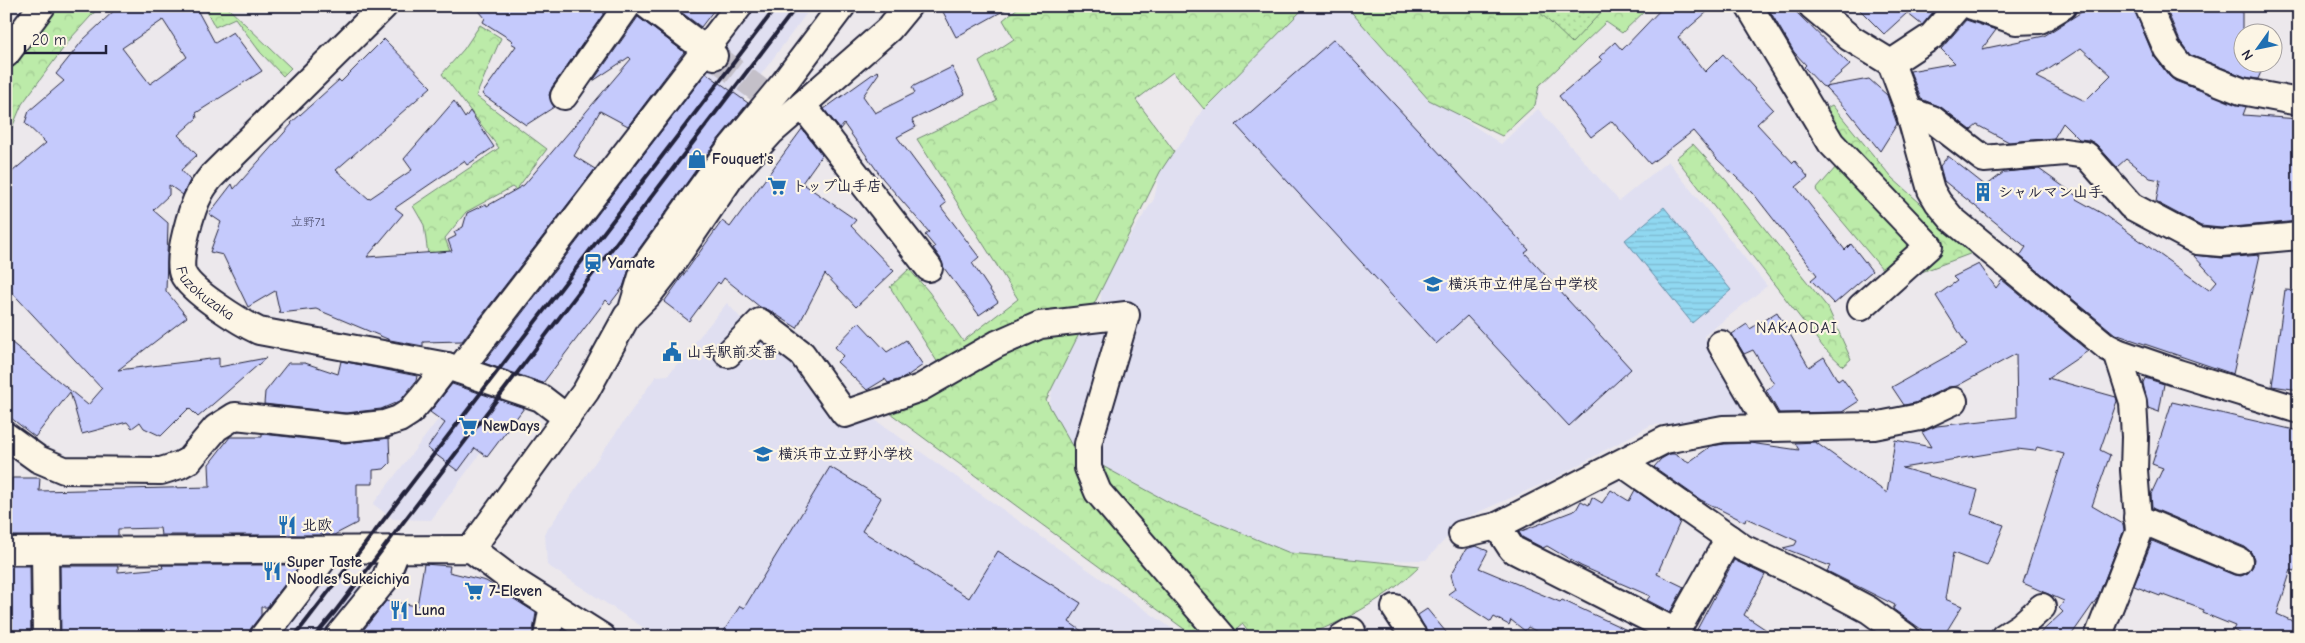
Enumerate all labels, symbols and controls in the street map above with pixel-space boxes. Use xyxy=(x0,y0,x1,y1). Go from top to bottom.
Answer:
scale bar xyxy=(25,22,106,54)
north arrow xyxy=(2232,22,2282,72)
text: 20 m xyxy=(32,31,66,49)
text: N xyxy=(2238,46,2257,63)
shop icon: Fouquet's xyxy=(686,148,708,170)
place label: Fouquet's xyxy=(712,150,773,168)
supermarket icon: トップ山手店 xyxy=(766,175,788,197)
place label: トップ山手店 xyxy=(792,177,882,195)
building icon: シャルマン山手 xyxy=(1972,181,1994,203)
place label: シャルマン山手 xyxy=(1998,183,2103,201)
house number: 立野71 xyxy=(291,215,325,229)
station icon: Yamate xyxy=(582,252,604,274)
place label: Yamate xyxy=(608,254,655,272)
street label: Fuzokuzaka xyxy=(172,265,238,324)
school or university icon: 横浜市立仲尾台中学校 xyxy=(1422,273,1444,295)
place label: 横浜市立仲尾台中学校 xyxy=(1448,275,1598,293)
district label: NAKAODAI xyxy=(1756,319,1838,337)
public building icon: 山手駅前交番 xyxy=(661,341,683,363)
place label: 山手駅前交番 xyxy=(687,343,777,361)
supermarket icon: NewDays xyxy=(457,415,479,437)
place label: NewDays xyxy=(483,417,540,435)
school or university icon: 横浜市立立野小学校 xyxy=(752,443,774,465)
place label: 横浜市立立野小学校 xyxy=(778,445,913,463)
restaurant icon: 北欧 xyxy=(276,514,298,536)
place label: 北欧 xyxy=(302,516,332,534)
place label: Super Taste Noodles Sukeichiya xyxy=(287,553,410,588)
restaurant icon: Super Taste Noodles Sukeichiya xyxy=(261,560,283,582)
supermarket icon: 7-Eleven xyxy=(463,580,485,602)
place label: 7-Eleven xyxy=(489,582,542,600)
restaurant icon: Luna xyxy=(388,599,410,621)
place label: Luna xyxy=(414,601,445,619)

